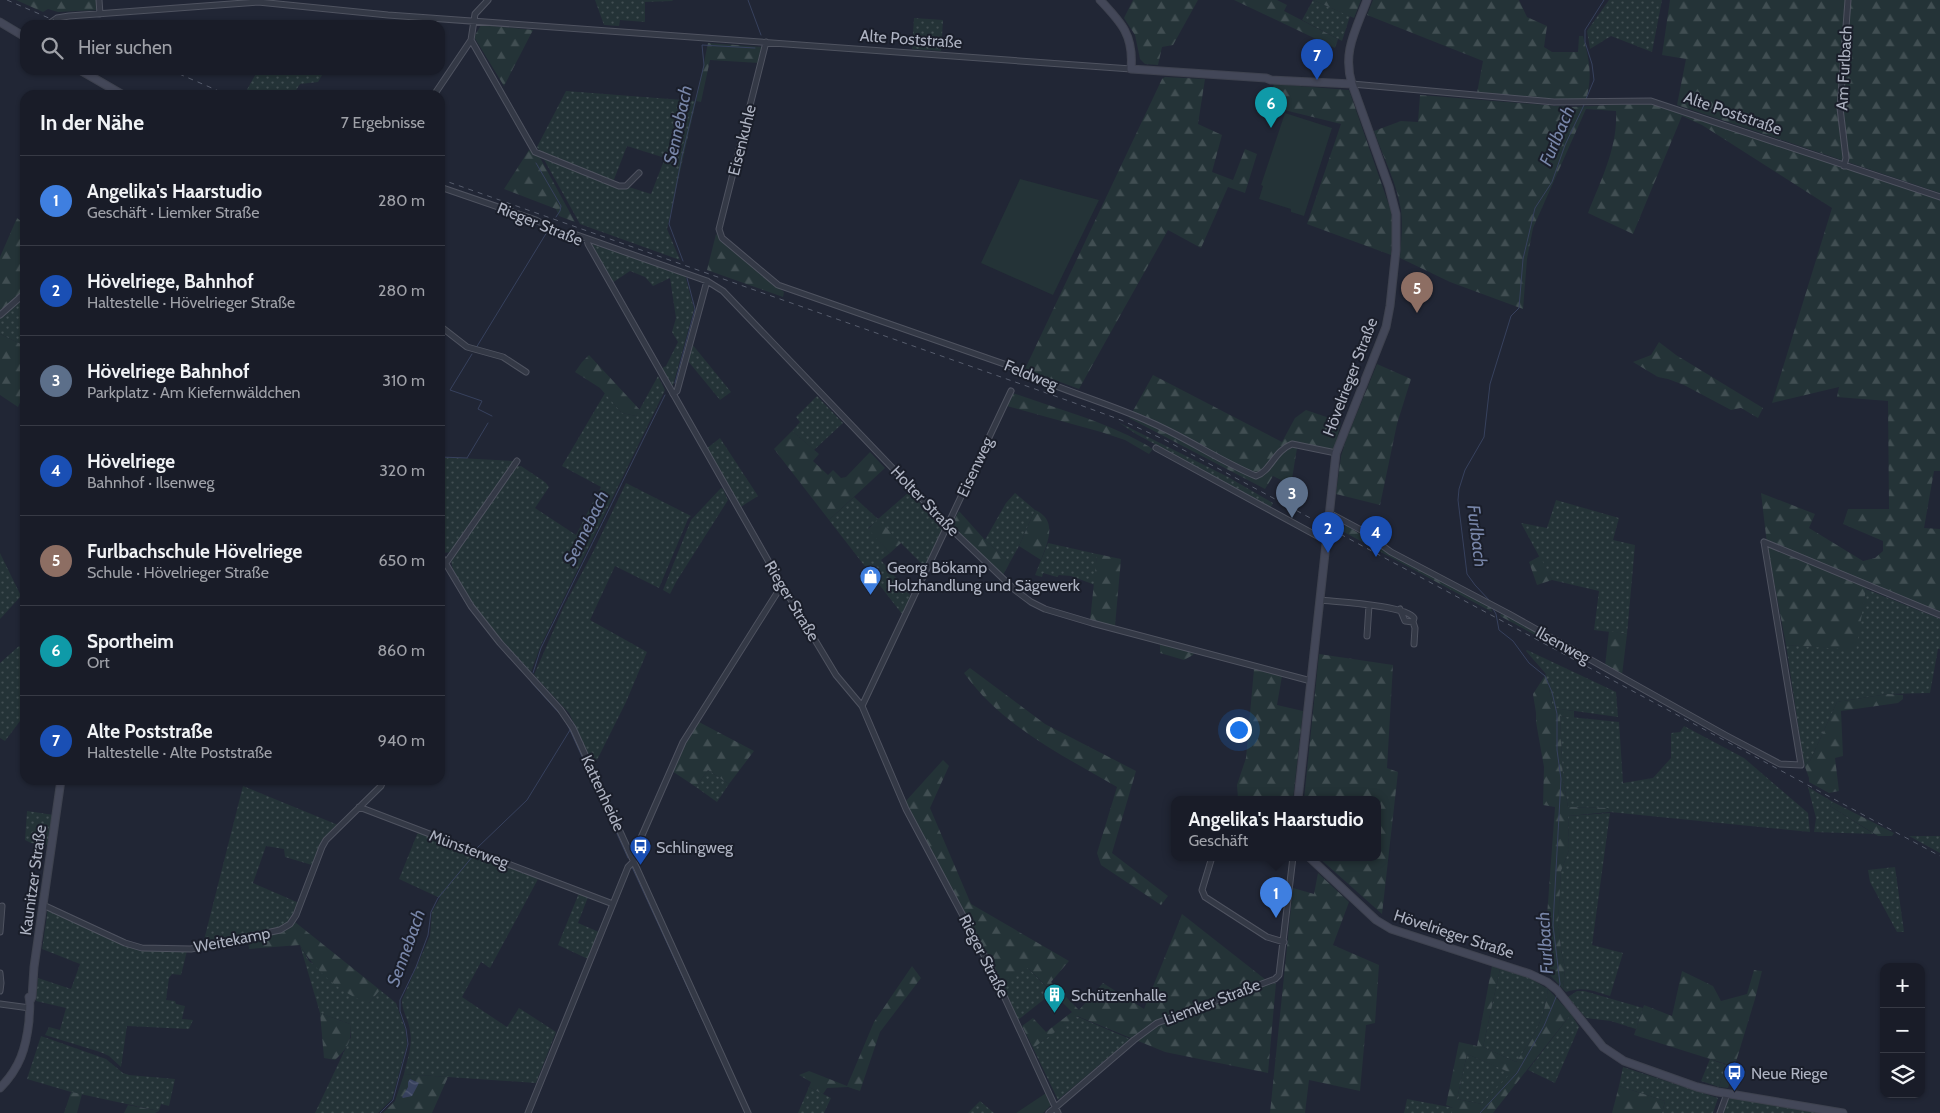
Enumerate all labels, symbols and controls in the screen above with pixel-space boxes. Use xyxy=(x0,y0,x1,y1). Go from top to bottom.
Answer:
search box xyxy=(20,20,445,75)
street label: Am Furlbach xyxy=(1832,25,1856,111)
street label: Alte Poststraße xyxy=(859,26,963,52)
icon: search xyxy=(38,34,66,62)
text: Hier suchen xyxy=(78,36,172,59)
pin: 7 xyxy=(1301,39,1333,80)
water label: Sennebach xyxy=(659,83,697,167)
pin: 6 xyxy=(1255,87,1287,128)
street label: Alte Poststraße xyxy=(1682,87,1784,139)
street label: Eisenkuhle xyxy=(724,103,760,177)
water label: Furlbach xyxy=(1535,103,1579,169)
text: In der Nähe xyxy=(40,110,144,135)
text: 7 Ergebnisse xyxy=(341,113,425,132)
text: Angelika's Haarstudio xyxy=(87,180,262,203)
text: 1 xyxy=(53,191,59,210)
text: 280 m xyxy=(378,191,425,210)
street label: Rieger Straße xyxy=(495,198,585,250)
text: Geschäft · Liemker Straße xyxy=(87,203,259,222)
text: Hövelriege, Bahnhof xyxy=(87,270,254,293)
pin: 5 xyxy=(1401,272,1433,313)
text: 2 xyxy=(52,281,60,300)
text: 280 m xyxy=(378,281,425,300)
text: Haltestelle · Hövelrieger Straße xyxy=(87,293,295,312)
street label: Hövelrieger Straße xyxy=(1319,315,1381,439)
street label: Feldweg xyxy=(1001,356,1062,395)
text: Hövelriege Bahnhof xyxy=(87,360,249,383)
text: 3 xyxy=(52,371,60,390)
text: 310 m xyxy=(382,371,425,390)
text: Parkplatz · Am Kiefernwäldchen xyxy=(87,383,301,402)
street label: Eisenweg xyxy=(953,433,998,500)
text: Hövelriege xyxy=(87,450,175,473)
text: 4 xyxy=(51,461,61,480)
text: 320 m xyxy=(379,461,425,480)
street label: Holter Straße xyxy=(887,462,963,540)
text: Bahnhof · Ilsenweg xyxy=(87,473,215,492)
pin: 3 xyxy=(1276,477,1308,518)
water label: Sennebach xyxy=(559,487,613,569)
water label: Furlbach xyxy=(1462,504,1492,568)
pin: 2 xyxy=(1312,512,1344,553)
pin: 4 xyxy=(1360,516,1392,557)
text: Furlbachschule Hövelriege xyxy=(87,540,302,563)
text: 5 xyxy=(52,551,60,570)
text: 650 m xyxy=(378,551,425,570)
street label: Rieger Straße xyxy=(761,557,823,645)
place label: Georg Bökamp Holzhandlung und Sägewerk xyxy=(887,558,1081,595)
text: Schule · Hövelrieger Straße xyxy=(87,563,269,582)
shop icon: Georg Bökamp Holzhandlung und Sägewerk xyxy=(859,564,883,595)
street label: Ilsenweg xyxy=(1533,622,1594,668)
text: Sportheim xyxy=(87,630,174,653)
text: 6 xyxy=(52,641,61,660)
text: 860 m xyxy=(377,641,425,660)
text: Ort xyxy=(87,653,110,672)
your location xyxy=(1226,717,1252,743)
text: Alte Poststraße xyxy=(87,720,213,743)
text: 7 xyxy=(52,731,60,750)
text: 940 m xyxy=(378,731,425,750)
text: Haltestelle · Alte Poststraße xyxy=(87,743,272,762)
street label: Kattenheide xyxy=(577,752,629,834)
popup xyxy=(1171,796,1381,861)
text: Angelika's Haarstudio xyxy=(1188,808,1364,831)
street label: Kaunitzer Straße xyxy=(16,823,50,937)
street label: Münsterweg xyxy=(427,826,512,872)
text: Geschäft xyxy=(1188,831,1248,850)
bus stop icon: Schlingweg xyxy=(628,835,652,866)
place label: Schlingweg xyxy=(656,838,734,857)
pin: 1 xyxy=(1260,877,1292,918)
water label: Sennebach xyxy=(382,906,430,990)
street label: Hövelrieger Straße xyxy=(1391,906,1517,962)
street label: Rieger Straße xyxy=(955,911,1013,1001)
water label: Furlbach xyxy=(1532,911,1558,975)
street label: Weitekamp xyxy=(192,923,272,957)
map controls xyxy=(1880,963,1925,1098)
button: + xyxy=(1880,963,1925,1008)
street label: Liemker Straße xyxy=(1161,975,1263,1029)
building icon: Schützenhalle xyxy=(1043,983,1067,1014)
place label: Schützenhalle xyxy=(1071,986,1167,1005)
button: − xyxy=(1880,1008,1925,1053)
button: layers xyxy=(1880,1053,1925,1098)
bus stop icon: Neue Riege xyxy=(1723,1061,1747,1092)
place label: Neue Riege xyxy=(1751,1064,1828,1083)

